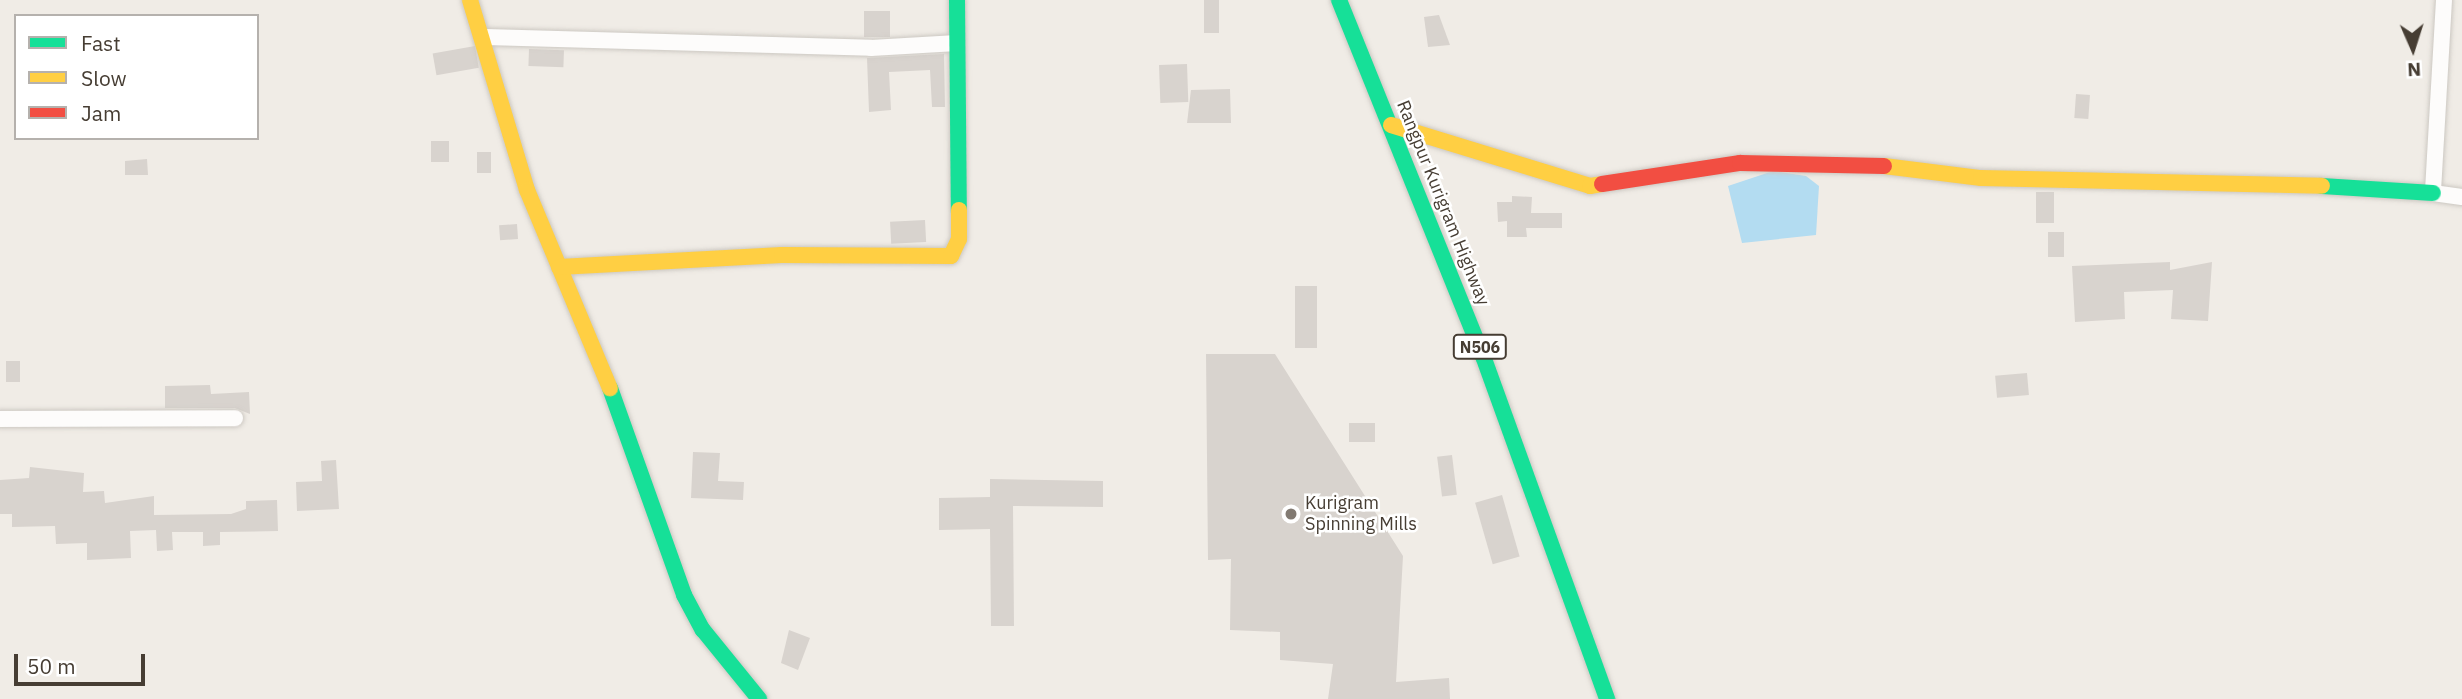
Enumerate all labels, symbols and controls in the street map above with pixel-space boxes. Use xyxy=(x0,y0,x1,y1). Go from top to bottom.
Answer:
legend xyxy=(14,14,259,140)
north arrow xyxy=(2378,14,2448,84)
text: Fast xyxy=(81,29,121,57)
text: N xyxy=(2407,58,2422,82)
text: Slow xyxy=(81,64,127,92)
street label: Rangpur Kurigram Highway xyxy=(1392,97,1494,309)
text: Jam xyxy=(81,99,121,127)
road number: N506 xyxy=(1452,334,1508,360)
place label: Kurigram Spinning Mills xyxy=(1305,493,1417,536)
marker: Kurigram Spinning Mills xyxy=(1283,506,1299,522)
scale bar xyxy=(18,640,149,684)
text: 50 m xyxy=(27,652,76,680)

